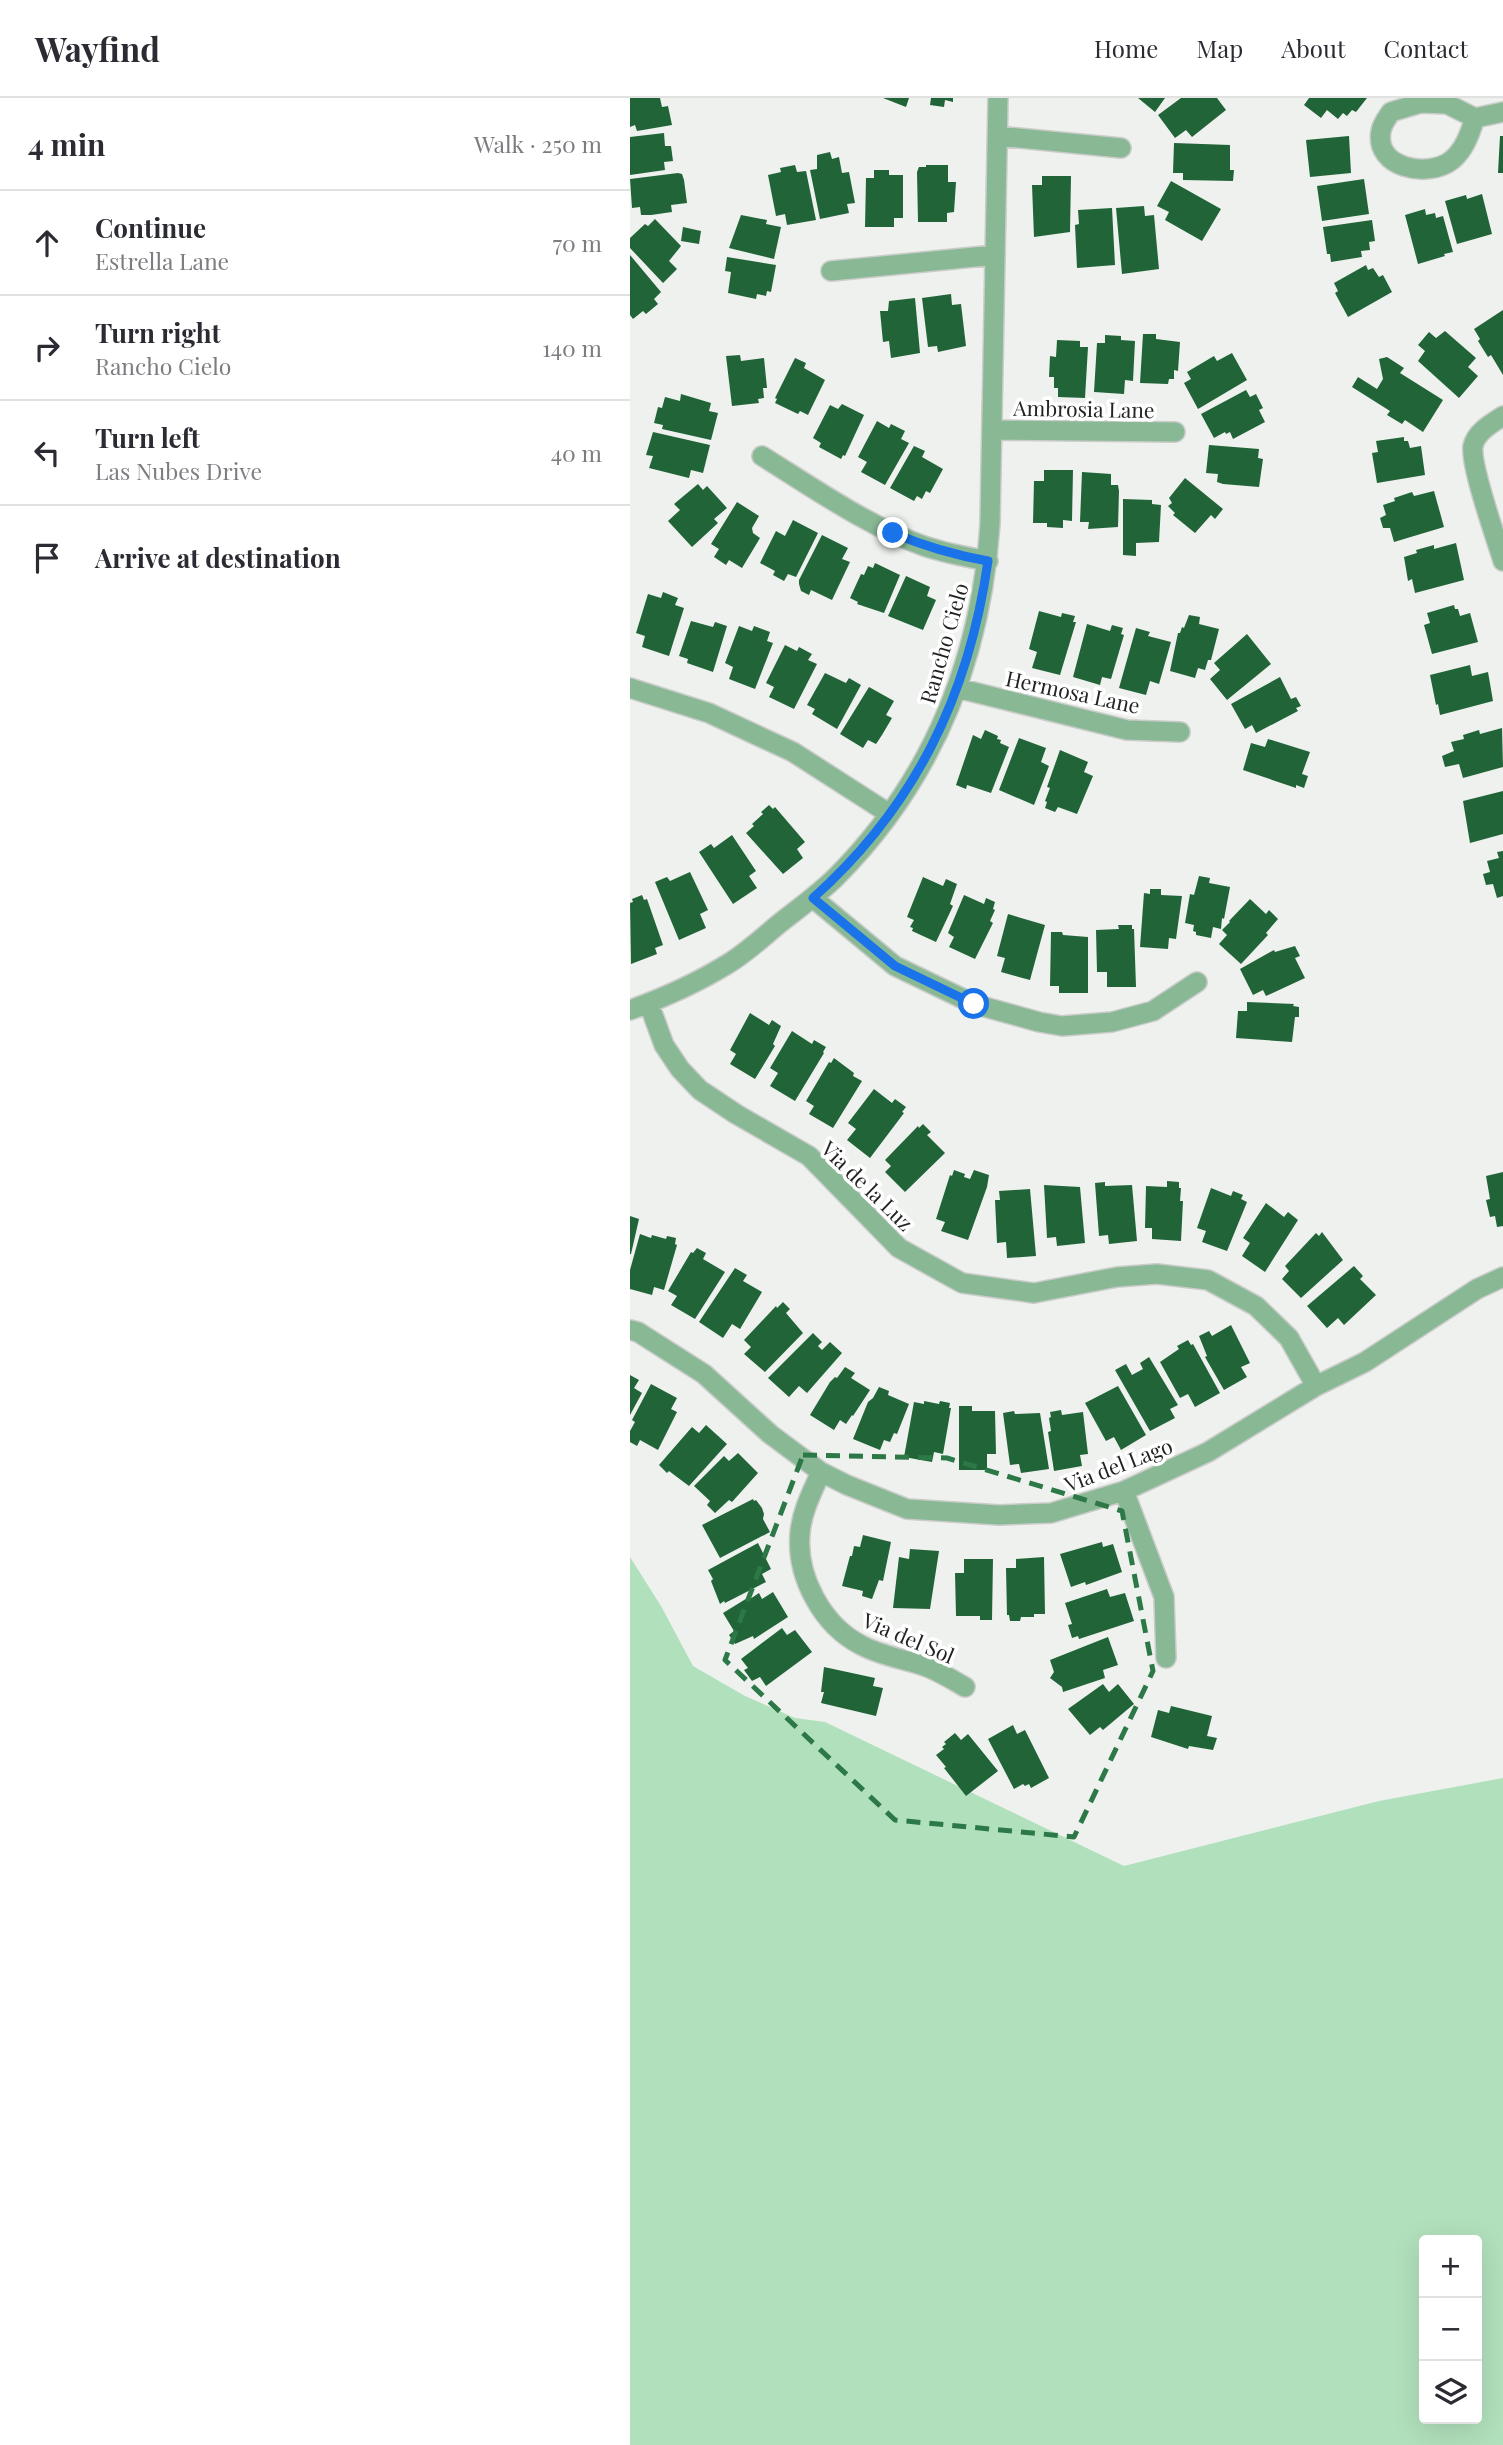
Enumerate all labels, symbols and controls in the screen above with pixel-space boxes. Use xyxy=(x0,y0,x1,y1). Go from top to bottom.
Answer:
text: Wayfind xyxy=(35,26,160,70)
text: Home xyxy=(1094,32,1158,64)
text: Map xyxy=(1196,32,1243,64)
text: About xyxy=(1281,32,1345,64)
text: Contact xyxy=(1383,32,1468,64)
text: 4 min xyxy=(28,124,106,164)
text: Walk · 250 m xyxy=(474,128,602,159)
text: Continue xyxy=(95,210,206,245)
icon: ahead xyxy=(28,224,66,262)
text: 70 m xyxy=(553,227,602,258)
text: Estrella Lane xyxy=(95,245,229,276)
text: Turn right xyxy=(95,315,221,350)
icon: right xyxy=(28,329,66,367)
text: 140 m xyxy=(542,332,602,363)
text: Rancho Cielo xyxy=(95,350,231,381)
street label: Ambrosia Lane xyxy=(1012,393,1155,423)
text: Turn left xyxy=(95,420,200,455)
icon: left xyxy=(28,434,66,472)
text: 40 m xyxy=(551,437,602,468)
text: Las Nubes Drive xyxy=(95,455,262,486)
route end xyxy=(877,517,908,548)
icon: arrive xyxy=(28,539,66,577)
text: Arrive at destination xyxy=(95,540,341,575)
street label: Rancho Cielo xyxy=(912,579,974,707)
street label: Hermosa Lane xyxy=(1003,663,1143,719)
route start xyxy=(958,988,989,1019)
street label: Via de la Luz xyxy=(815,1133,920,1236)
street label: Via del Lago xyxy=(1059,1431,1176,1498)
street label: Via del Sol xyxy=(858,1605,959,1669)
map controls xyxy=(1419,2235,1482,2424)
button: + xyxy=(1419,2235,1482,2298)
button: − xyxy=(1419,2298,1482,2361)
button: layers xyxy=(1419,2361,1482,2424)

